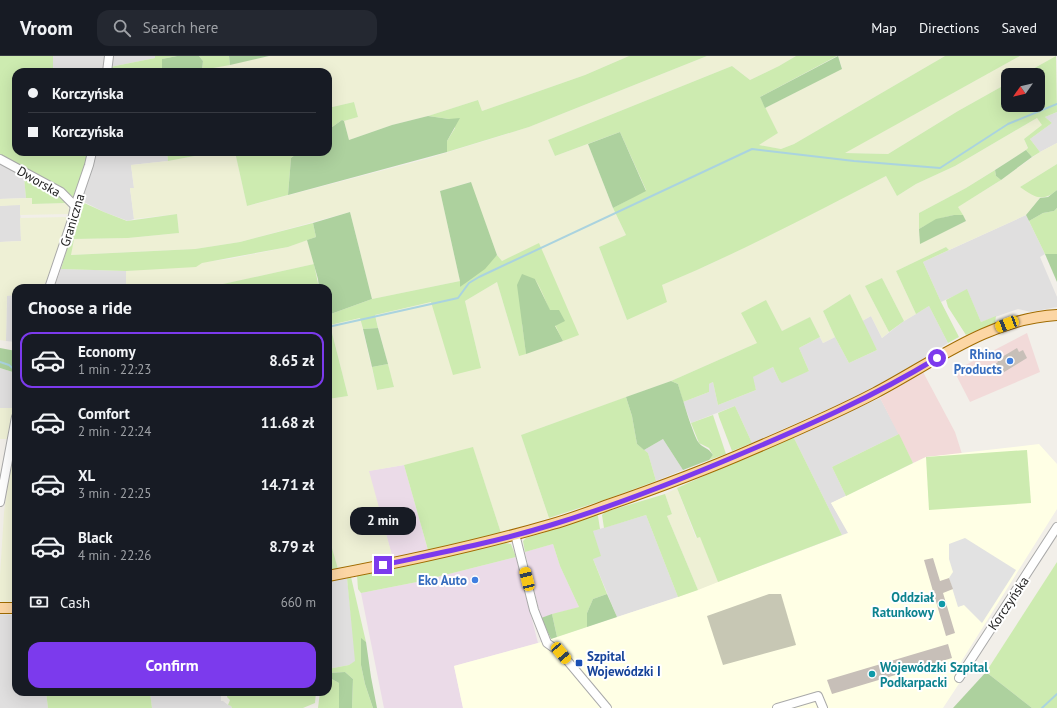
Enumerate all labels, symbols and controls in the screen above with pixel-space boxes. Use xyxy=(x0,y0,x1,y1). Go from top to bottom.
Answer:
search box xyxy=(97,10,377,46)
text: Vroom xyxy=(20,16,73,40)
icon: search xyxy=(111,17,133,39)
text: Search here xyxy=(143,18,218,37)
text: Map xyxy=(871,19,897,37)
text: Directions xyxy=(919,19,979,37)
text: Saved xyxy=(1001,19,1037,37)
north arrow xyxy=(1001,68,1045,112)
map controls xyxy=(1001,68,1045,112)
text: Korczyńska xyxy=(52,84,124,103)
text: Korczyńska xyxy=(52,122,124,141)
street label: Dworska xyxy=(14,162,64,201)
street label: Graniczna xyxy=(56,192,89,249)
text: Choose a ride xyxy=(28,296,132,319)
car xyxy=(994,314,1020,334)
icon: car xyxy=(30,342,66,378)
text: Economy xyxy=(78,342,136,361)
place label: Rhino Products xyxy=(954,346,1003,378)
route start xyxy=(928,349,946,367)
text: 8.65 zł xyxy=(269,351,314,370)
marker: Rhino Products xyxy=(1005,356,1015,366)
text: 1 min · 22:23 xyxy=(78,361,151,378)
icon: car xyxy=(30,404,66,440)
text: Comfort xyxy=(78,404,130,423)
text: 11.68 zł xyxy=(261,413,314,432)
text: 2 min · 22:24 xyxy=(78,423,151,440)
icon: car xyxy=(30,466,66,502)
text: XL xyxy=(78,466,95,485)
text: 14.71 zł xyxy=(261,475,314,494)
text: 3 min · 22:25 xyxy=(78,485,151,502)
callout: 2 min xyxy=(350,507,416,535)
text: 2 min xyxy=(367,512,399,529)
icon: car xyxy=(30,528,66,564)
text: Black xyxy=(78,528,113,547)
text: 8.79 zł xyxy=(269,537,314,556)
text: 4 min · 22:26 xyxy=(78,547,151,564)
route end xyxy=(374,556,392,574)
car xyxy=(518,566,536,592)
place label: Eko Auto xyxy=(418,572,467,589)
street label: Korczyńska xyxy=(984,573,1033,633)
marker: Eko Auto xyxy=(470,575,480,585)
place label: Oddział Ratunkowy xyxy=(872,589,935,621)
icon: cash xyxy=(28,591,50,613)
text: Cash xyxy=(60,593,90,612)
text: 660 m xyxy=(281,594,316,611)
marker: Oddział Ratunkowy xyxy=(937,599,947,609)
car xyxy=(549,640,573,666)
button: Confirm xyxy=(28,642,316,688)
place label: Szpital Wojewódzki I xyxy=(587,648,661,680)
marker: Szpital Wojewódzki I xyxy=(574,658,584,668)
place label: Wojewódzki Szpital Podkarpacki xyxy=(880,659,988,691)
marker: Wojewódzki Szpital Podkarpacki xyxy=(867,669,877,679)

